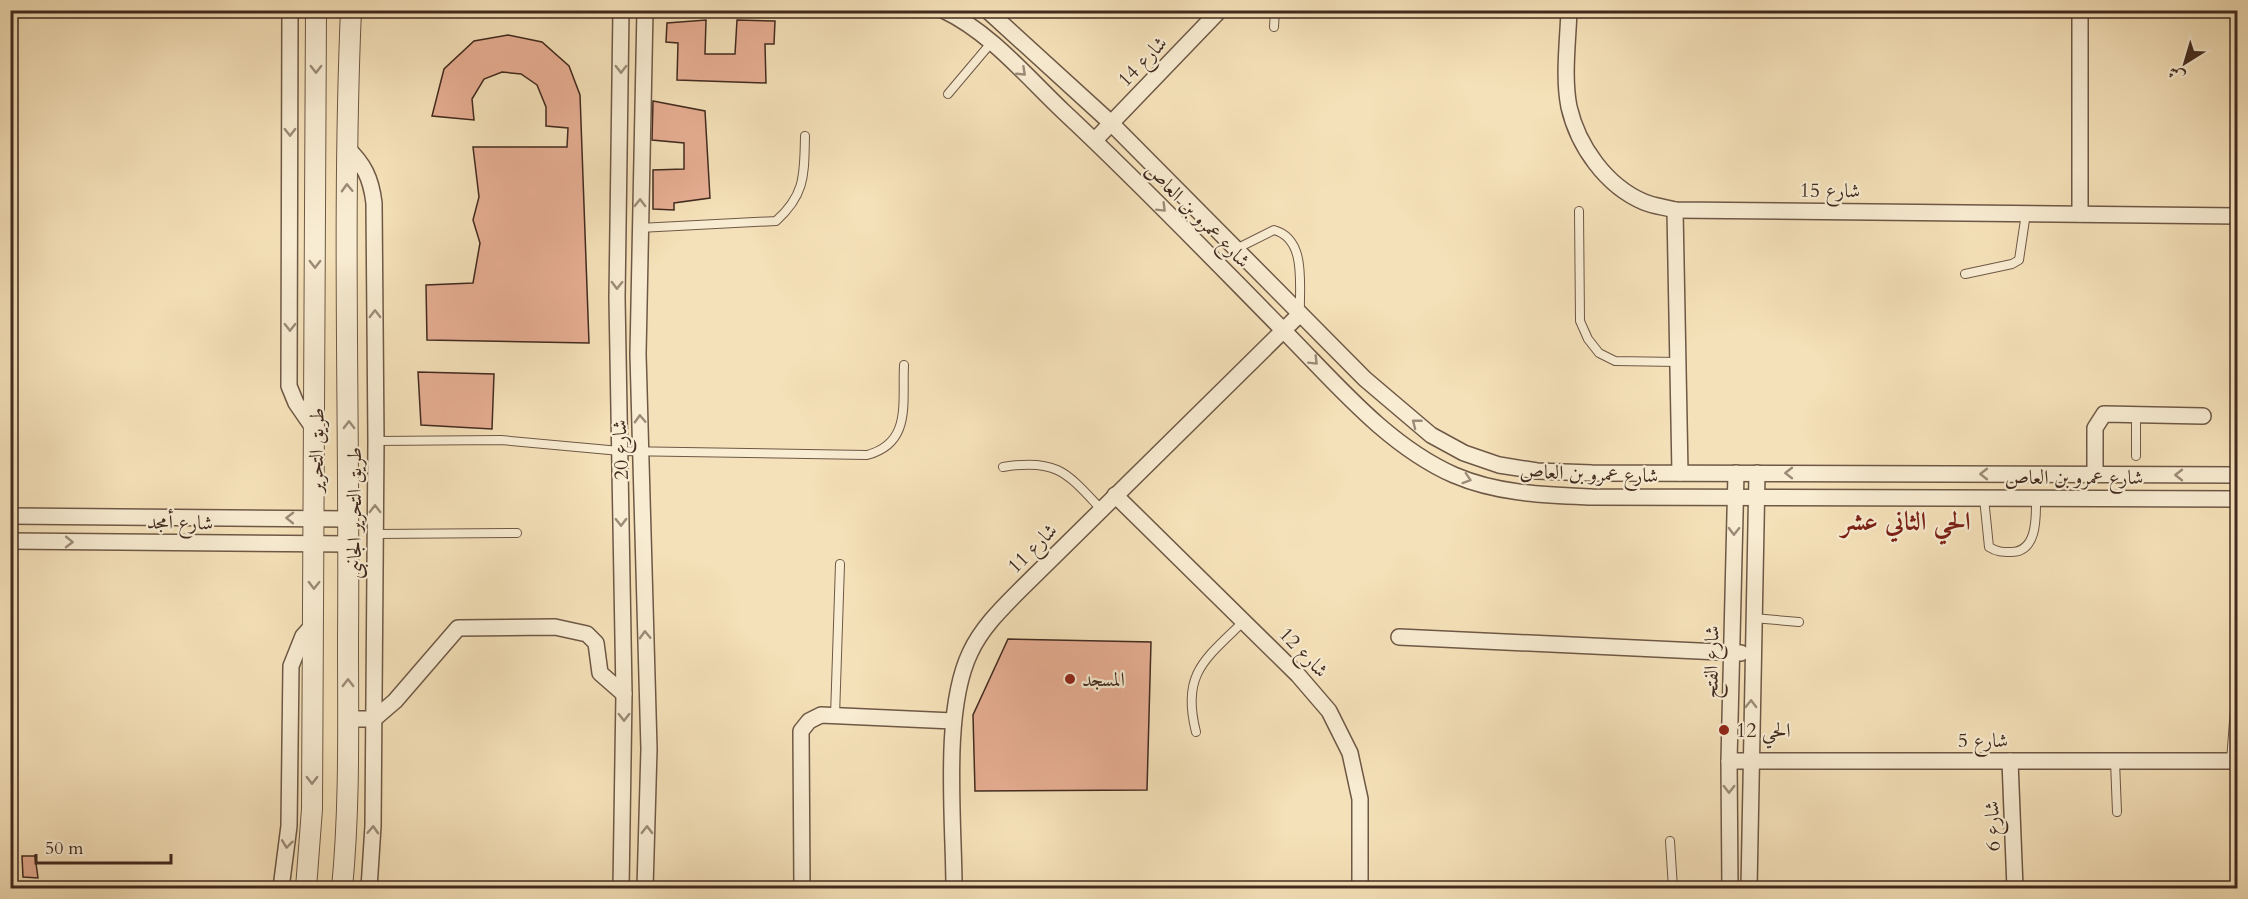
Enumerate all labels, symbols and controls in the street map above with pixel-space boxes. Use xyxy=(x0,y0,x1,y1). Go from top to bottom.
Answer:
street label: شارع 14 xyxy=(1112,30,1176,95)
north arrow xyxy=(2155,33,2215,93)
text: ش xyxy=(2164,61,2190,88)
one-way arrow xyxy=(310,64,322,73)
one-way arrow xyxy=(615,64,627,73)
one-way arrow xyxy=(1016,65,1026,76)
one-way arrow xyxy=(284,127,296,136)
street label: شارع عمرو بن العاص xyxy=(1136,157,1256,277)
street label: شارع 15 xyxy=(1799,176,1861,209)
one-way arrow xyxy=(341,184,353,193)
one-way arrow xyxy=(633,199,646,208)
one-way arrow xyxy=(1154,201,1165,212)
one-way arrow xyxy=(309,259,322,268)
one-way arrow xyxy=(611,280,623,289)
one-way arrow xyxy=(369,310,381,319)
one-way arrow xyxy=(284,322,296,331)
one-way arrow xyxy=(1307,355,1318,365)
street label: طريق التحرير xyxy=(302,407,331,495)
one-way arrow xyxy=(634,415,647,424)
street label: شارع 20 xyxy=(606,419,639,481)
one-way arrow xyxy=(1412,420,1423,431)
one-way arrow xyxy=(343,421,355,430)
street label: طريق التحرير الجانبى xyxy=(341,447,369,579)
street label: شارع عمرو بن العاص xyxy=(1519,458,1659,493)
street label: شارع عمرو بن العاص xyxy=(2005,464,2143,495)
one-way arrow xyxy=(1785,467,1794,479)
one-way arrow xyxy=(1980,468,1989,480)
one-way arrow xyxy=(2175,469,2184,481)
one-way arrow xyxy=(1461,472,1472,484)
district label: الحي الثاني عشر xyxy=(1838,504,1971,545)
one-way arrow xyxy=(369,505,381,514)
street label: شارع أمجد xyxy=(147,507,213,541)
one-way arrow xyxy=(286,512,295,525)
one-way arrow xyxy=(615,517,627,526)
street label: شارع 11 xyxy=(1001,517,1066,582)
one-way arrow xyxy=(1728,527,1740,536)
one-way arrow xyxy=(64,536,73,548)
one-way arrow xyxy=(308,580,320,589)
street label: شارع 12 xyxy=(1270,621,1334,686)
street label: شارع الفتح xyxy=(1697,625,1730,699)
one-way arrow xyxy=(639,631,652,640)
place label: المسجد xyxy=(1082,666,1125,693)
marker: المسجد xyxy=(1063,672,1077,686)
one-way arrow xyxy=(342,679,354,688)
one-way arrow xyxy=(1745,700,1757,709)
one-way arrow xyxy=(618,712,630,721)
place label: الحي 12 xyxy=(1736,717,1791,749)
marker: الحي 12 xyxy=(1717,723,1731,737)
street label: شارع 5 xyxy=(1958,727,2008,758)
one-way arrow xyxy=(306,775,318,784)
one-way arrow xyxy=(1723,785,1735,794)
street label: شارع 6 xyxy=(1978,800,2011,852)
one-way arrow xyxy=(367,826,379,835)
one-way arrow xyxy=(641,826,653,835)
scale bar xyxy=(36,827,171,865)
text: 50 m xyxy=(45,836,84,861)
one-way arrow xyxy=(281,840,294,849)

